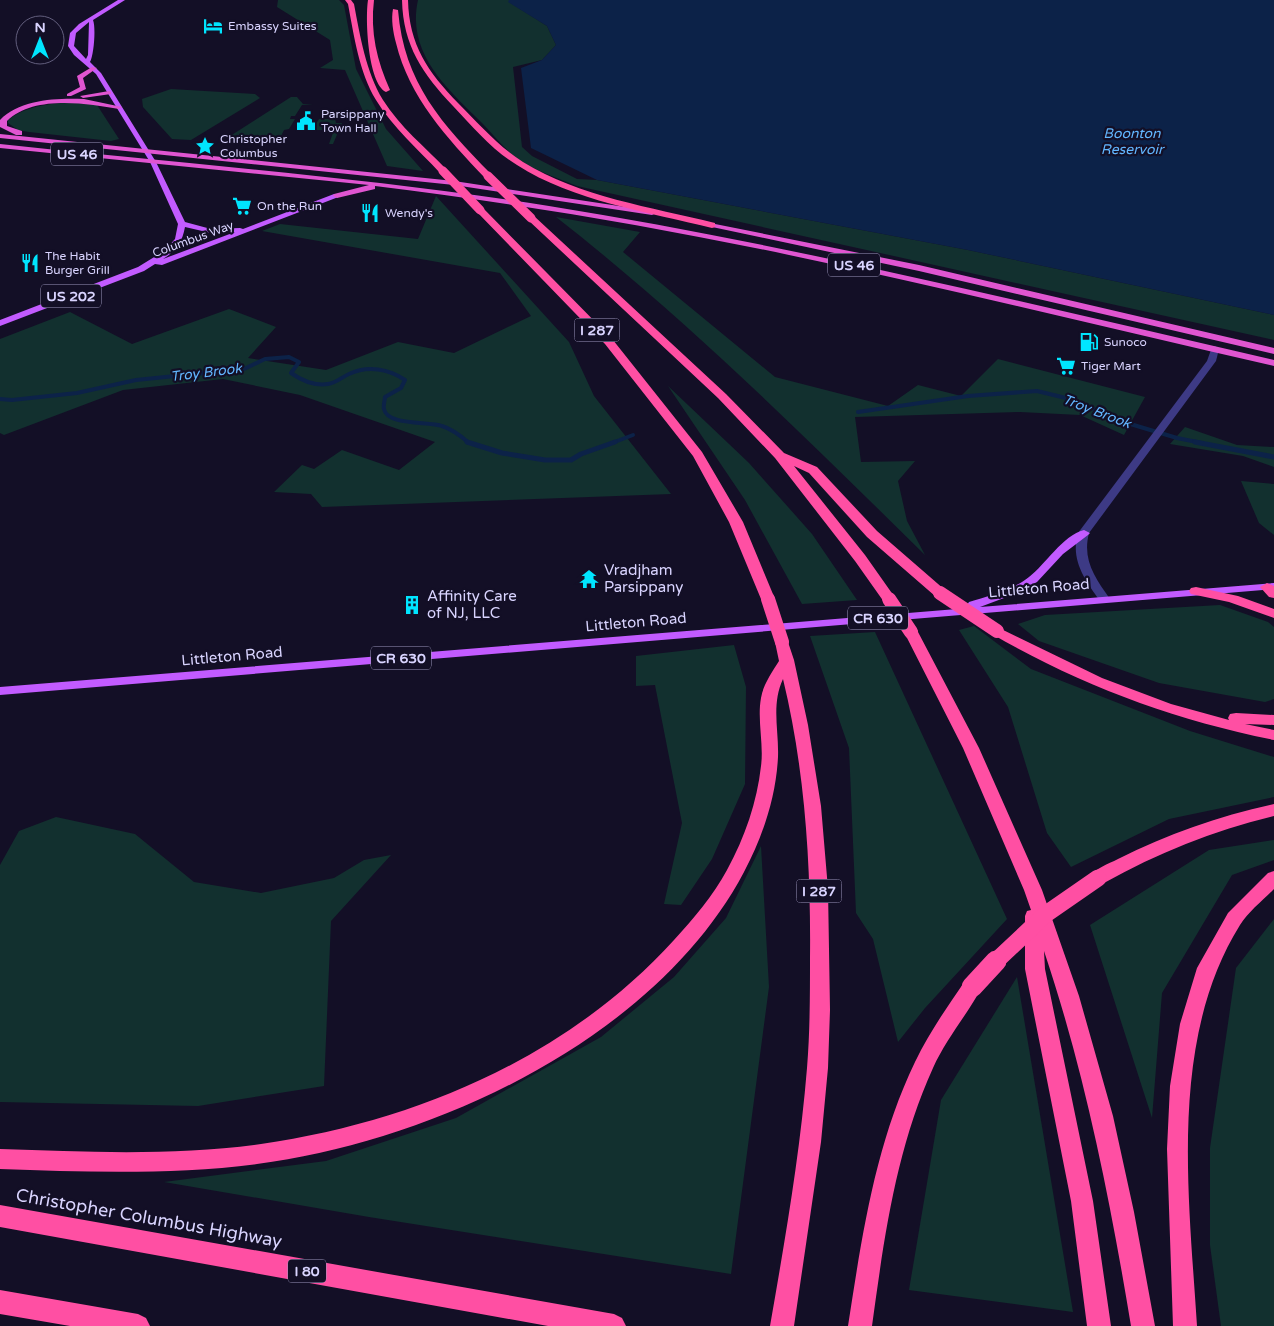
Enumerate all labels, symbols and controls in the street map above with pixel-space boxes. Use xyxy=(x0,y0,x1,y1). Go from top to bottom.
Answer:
north arrow xyxy=(15,15,65,65)
hotel icon: Embassy Suites xyxy=(202,15,224,37)
text: N xyxy=(34,19,46,36)
place label: Embassy Suites xyxy=(228,19,317,33)
place label: Parsippany Town Hall xyxy=(321,107,385,135)
public building icon: Parsippany Town Hall xyxy=(295,110,317,132)
water label: Boonton Reservoir xyxy=(1101,125,1165,158)
place label: Christopher Columbus xyxy=(220,132,287,160)
place icon: Christopher Columbus xyxy=(194,135,216,157)
road number: US 46 xyxy=(51,142,103,166)
supermarket icon: On the Run xyxy=(231,195,253,217)
place label: On the Run xyxy=(257,199,322,213)
restaurant icon: Wendy's xyxy=(359,202,381,224)
place label: Wendy's xyxy=(385,206,433,220)
street label: Columbus Way xyxy=(151,218,236,260)
place label: The Habit Burger Grill xyxy=(45,249,110,277)
restaurant icon: The Habit Burger Grill xyxy=(19,252,41,274)
road number: US 46 xyxy=(828,254,880,276)
road number: US 202 xyxy=(41,284,101,308)
road number: I 287 xyxy=(574,318,620,342)
fuel station icon: Sunoco xyxy=(1078,331,1100,353)
place label: Sunoco xyxy=(1104,335,1147,349)
supermarket icon: Tiger Mart xyxy=(1055,355,1077,377)
place label: Tiger Mart xyxy=(1081,359,1141,373)
water label: Troy Brook xyxy=(169,360,244,385)
water label: Troy Brook xyxy=(1060,391,1135,433)
place label: Vradjham Parsippany xyxy=(604,561,683,596)
temple icon: Vradjham Parsippany xyxy=(578,568,600,590)
street label: Littleton Road xyxy=(988,575,1090,601)
place label: Affinity Care of NJ, LLC xyxy=(427,587,517,622)
building icon: Affinity Care of NJ, LLC xyxy=(401,594,423,616)
road number: CR 630 xyxy=(848,606,908,630)
street label: Littleton Road xyxy=(585,609,687,635)
street label: Littleton Road xyxy=(181,643,283,669)
road number: CR 630 xyxy=(371,646,431,670)
road number: I 287 xyxy=(796,879,842,902)
street label: Christopher Columbus Highway xyxy=(14,1184,284,1252)
road number: I 80 xyxy=(288,1260,326,1282)

